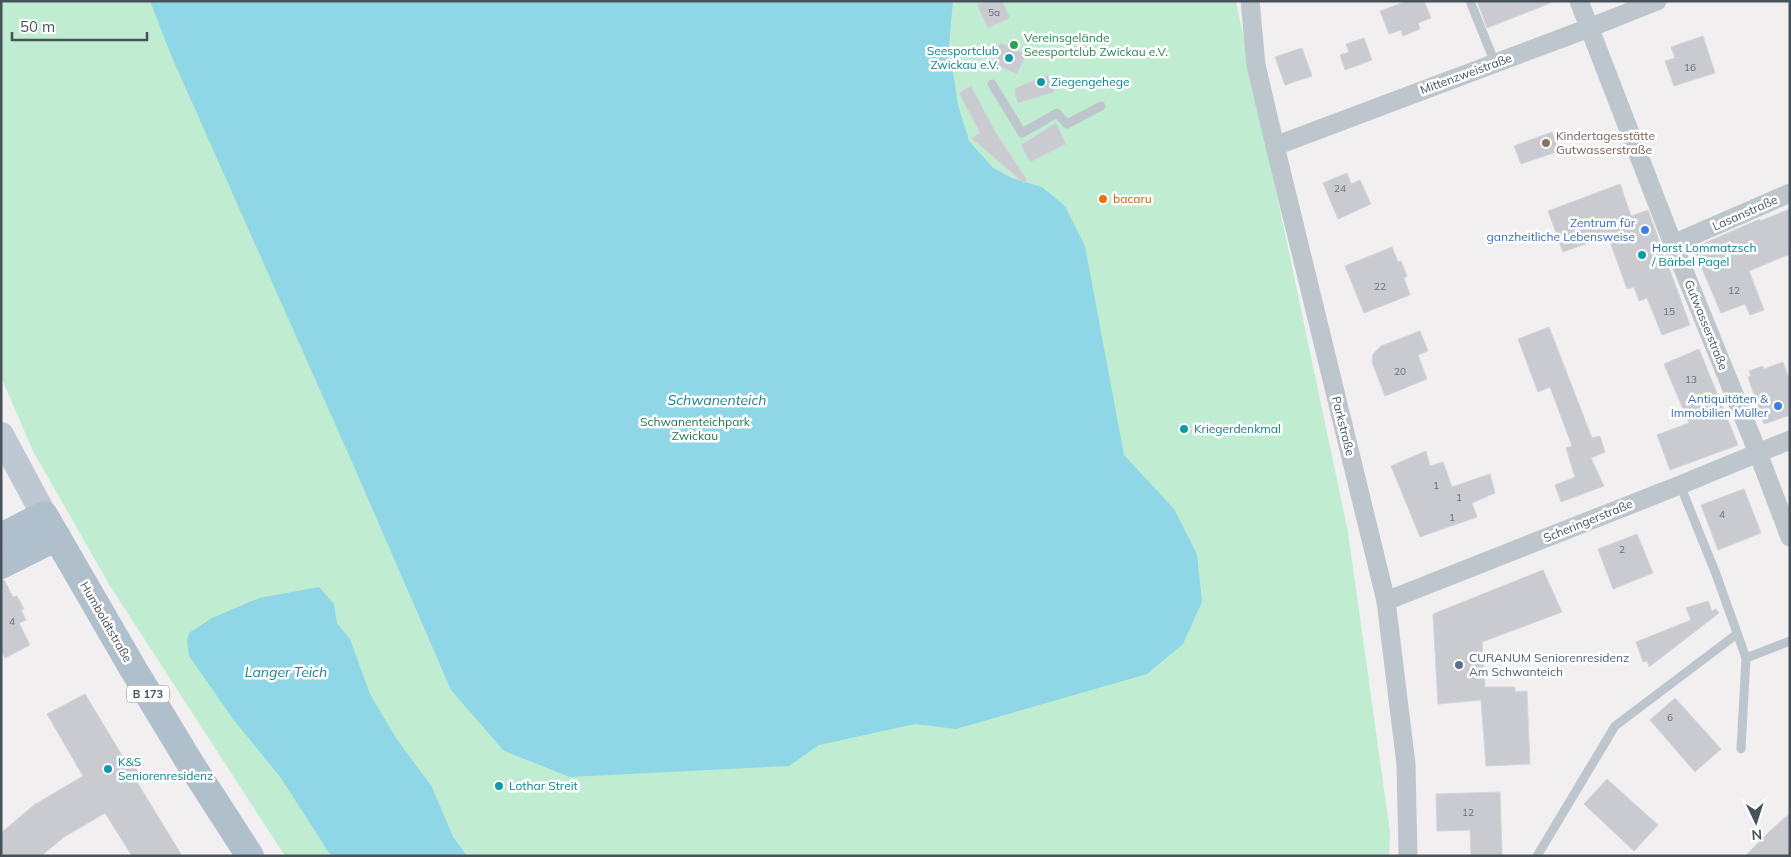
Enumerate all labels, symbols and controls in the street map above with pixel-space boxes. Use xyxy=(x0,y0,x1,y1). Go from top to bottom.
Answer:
house number: 5a xyxy=(988,6,1000,19)
scale bar xyxy=(12,10,148,42)
text: 50 m xyxy=(20,17,55,36)
place label: Vereinsgelände Seesportclub Zwickau e.V. xyxy=(1024,30,1168,59)
marker: Vereinsgelände Seesportclub Zwickau e.V. xyxy=(1008,39,1020,51)
place label: Seesportclub Zwickau e.V. xyxy=(927,43,999,72)
street label: Mittenzweistraße xyxy=(1418,50,1514,97)
marker: Seesportclub Zwickau e.V. xyxy=(1003,52,1015,64)
house number: 16 xyxy=(1684,61,1696,74)
place label: Ziegengehege xyxy=(1051,74,1129,89)
marker: Ziegengehege xyxy=(1035,76,1047,88)
place label: Kindertagesstätte Gutwasserstraße xyxy=(1556,128,1655,157)
marker: Kindertagesstätte Gutwasserstraße xyxy=(1540,137,1552,149)
house number: 24 xyxy=(1334,182,1346,195)
place label: bacaru xyxy=(1113,191,1152,206)
street label: Lasanstraße xyxy=(1710,192,1780,234)
marker: bacaru xyxy=(1097,193,1109,205)
place label: Zentrum für ganzheitliche Lebensweise xyxy=(1487,215,1636,244)
marker: Zentrum für ganzheitliche Lebensweise xyxy=(1639,224,1651,236)
place label: Horst Lommatzsch / Bärbel Pagel xyxy=(1651,240,1756,269)
marker: Horst Lommatzsch / Bärbel Pagel xyxy=(1636,249,1648,261)
street label: Gutwasserstraße xyxy=(1682,278,1731,372)
house number: 22 xyxy=(1374,280,1386,293)
house number: 12 xyxy=(1728,284,1740,297)
house number: 15 xyxy=(1663,305,1675,318)
house number: 20 xyxy=(1394,365,1406,378)
house number: 13 xyxy=(1685,373,1697,386)
water label: Schwanenteich xyxy=(667,391,767,409)
place label: Antiquitäten & Immobilien Müller xyxy=(1671,391,1769,420)
street label: Parkstraße xyxy=(1329,395,1358,457)
marker: Antiquitäten & Immobilien Müller xyxy=(1772,400,1784,412)
park label: Schwanenteichpark Zwickau xyxy=(640,414,751,443)
place label: Kriegerdenkmal xyxy=(1194,421,1281,436)
marker: Kriegerdenkmal xyxy=(1178,423,1190,435)
house number: 1 xyxy=(1433,479,1439,492)
house number: 1 xyxy=(1456,491,1462,504)
street label: Scheringerstraße xyxy=(1541,496,1635,545)
house number: 4 xyxy=(1719,508,1725,521)
house number: 1 xyxy=(1449,511,1455,524)
house number: 2 xyxy=(1619,543,1625,556)
street label: Humboldtstraße xyxy=(77,579,136,665)
house number: 4 xyxy=(9,615,15,628)
place label: CURANUM Seniorenresidenz Am Schwanteich xyxy=(1469,650,1629,679)
marker: CURANUM Seniorenresidenz Am Schwanteich xyxy=(1453,659,1465,671)
water label: Langer Teich xyxy=(245,663,327,681)
road number: B 173 xyxy=(127,686,169,702)
house number: 6 xyxy=(1667,711,1673,724)
place label: K&S Seniorenresidenz xyxy=(118,754,213,783)
marker: K&S Seniorenresidenz xyxy=(102,763,114,775)
place label: Lothar Streit xyxy=(509,778,578,793)
marker: Lothar Streit xyxy=(493,780,505,792)
north arrow xyxy=(1731,797,1781,847)
house number: 12 xyxy=(1462,806,1474,819)
text: N xyxy=(1751,826,1763,844)

